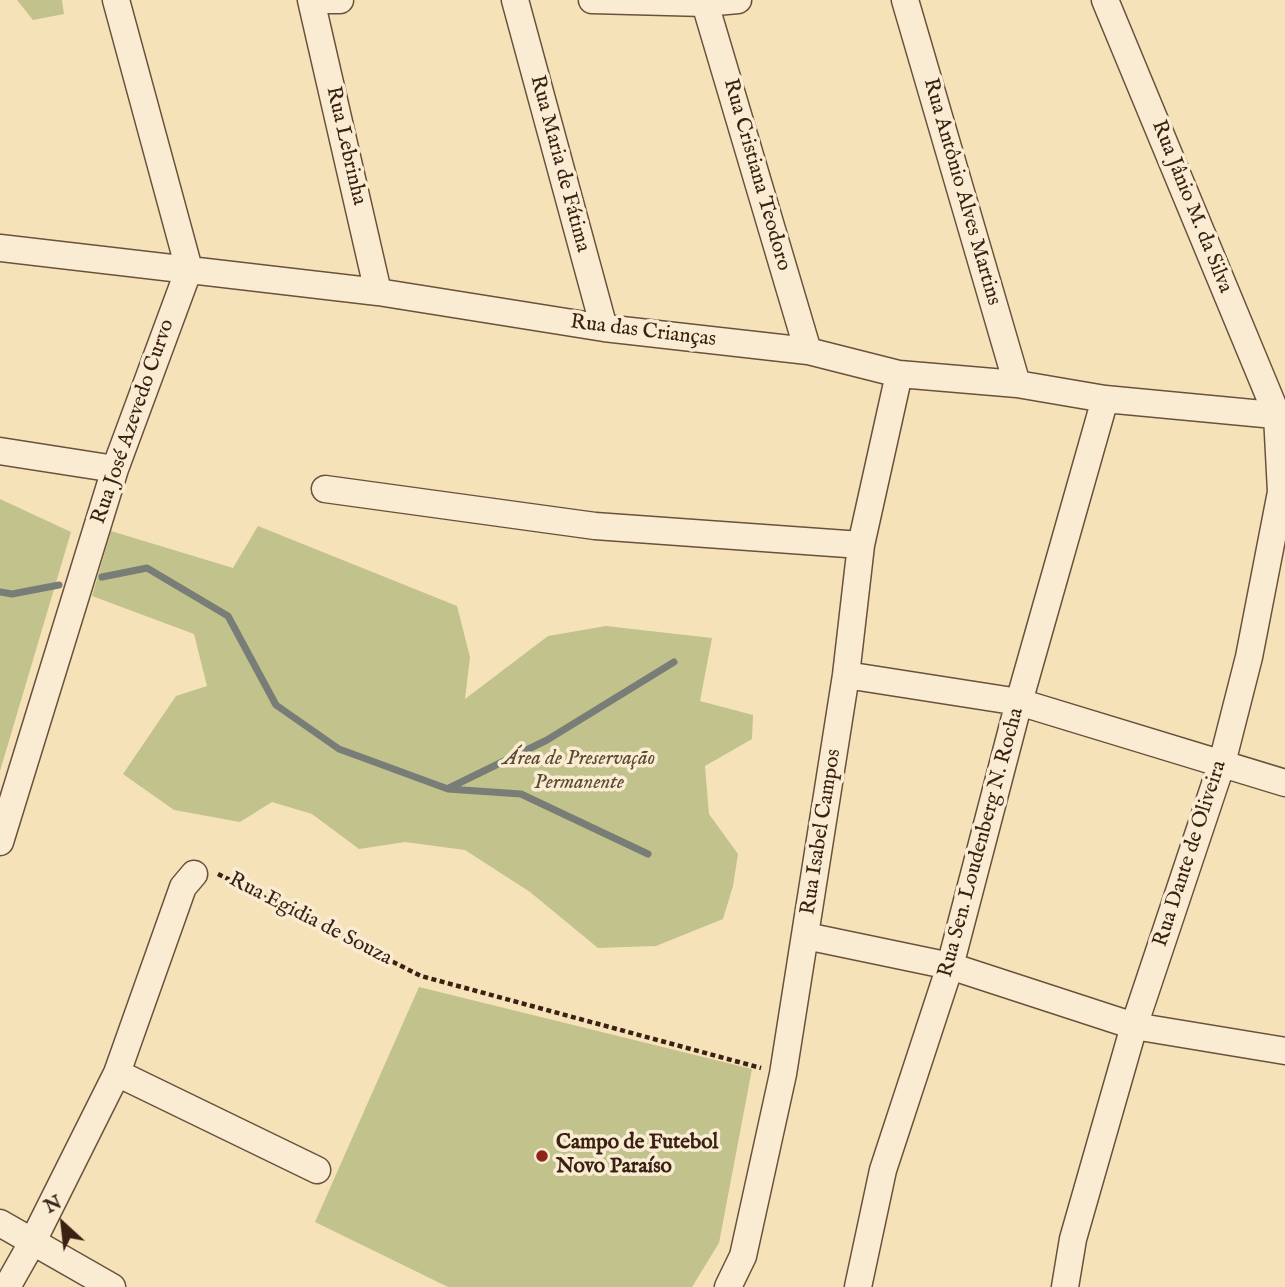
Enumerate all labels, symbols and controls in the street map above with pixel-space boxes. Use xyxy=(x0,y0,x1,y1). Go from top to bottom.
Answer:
street label: Rua Maria de Fátima xyxy=(523,73,595,255)
street label: Rua Cristiana Teodoro xyxy=(716,76,796,274)
street label: Rua Antônio Alves Martins xyxy=(916,76,1006,308)
street label: Rua Lebrinha xyxy=(319,84,371,208)
street label: Rua Jânio M. da Silva xyxy=(1145,117,1237,297)
street label: Rua das Crianças xyxy=(569,311,717,353)
street label: Rua José Azevedo Curvo xyxy=(87,316,181,528)
street label: Rua Sen. Loudenberg N. Rocha xyxy=(934,705,1030,981)
park label: Área de Preservação Permanente xyxy=(503,747,655,797)
street label: Rua Isabel Campos xyxy=(796,747,848,917)
street label: Rua Dante de Oliveira xyxy=(1149,758,1233,950)
street label: Rua Egidia de Souza xyxy=(224,868,396,972)
place label: Campo de Futebol Novo Paraíso xyxy=(556,1131,718,1181)
marker: Campo de Futebol Novo Paraíso xyxy=(534,1148,550,1164)
north arrow xyxy=(28,1189,98,1259)
text: N xyxy=(41,1191,66,1220)

